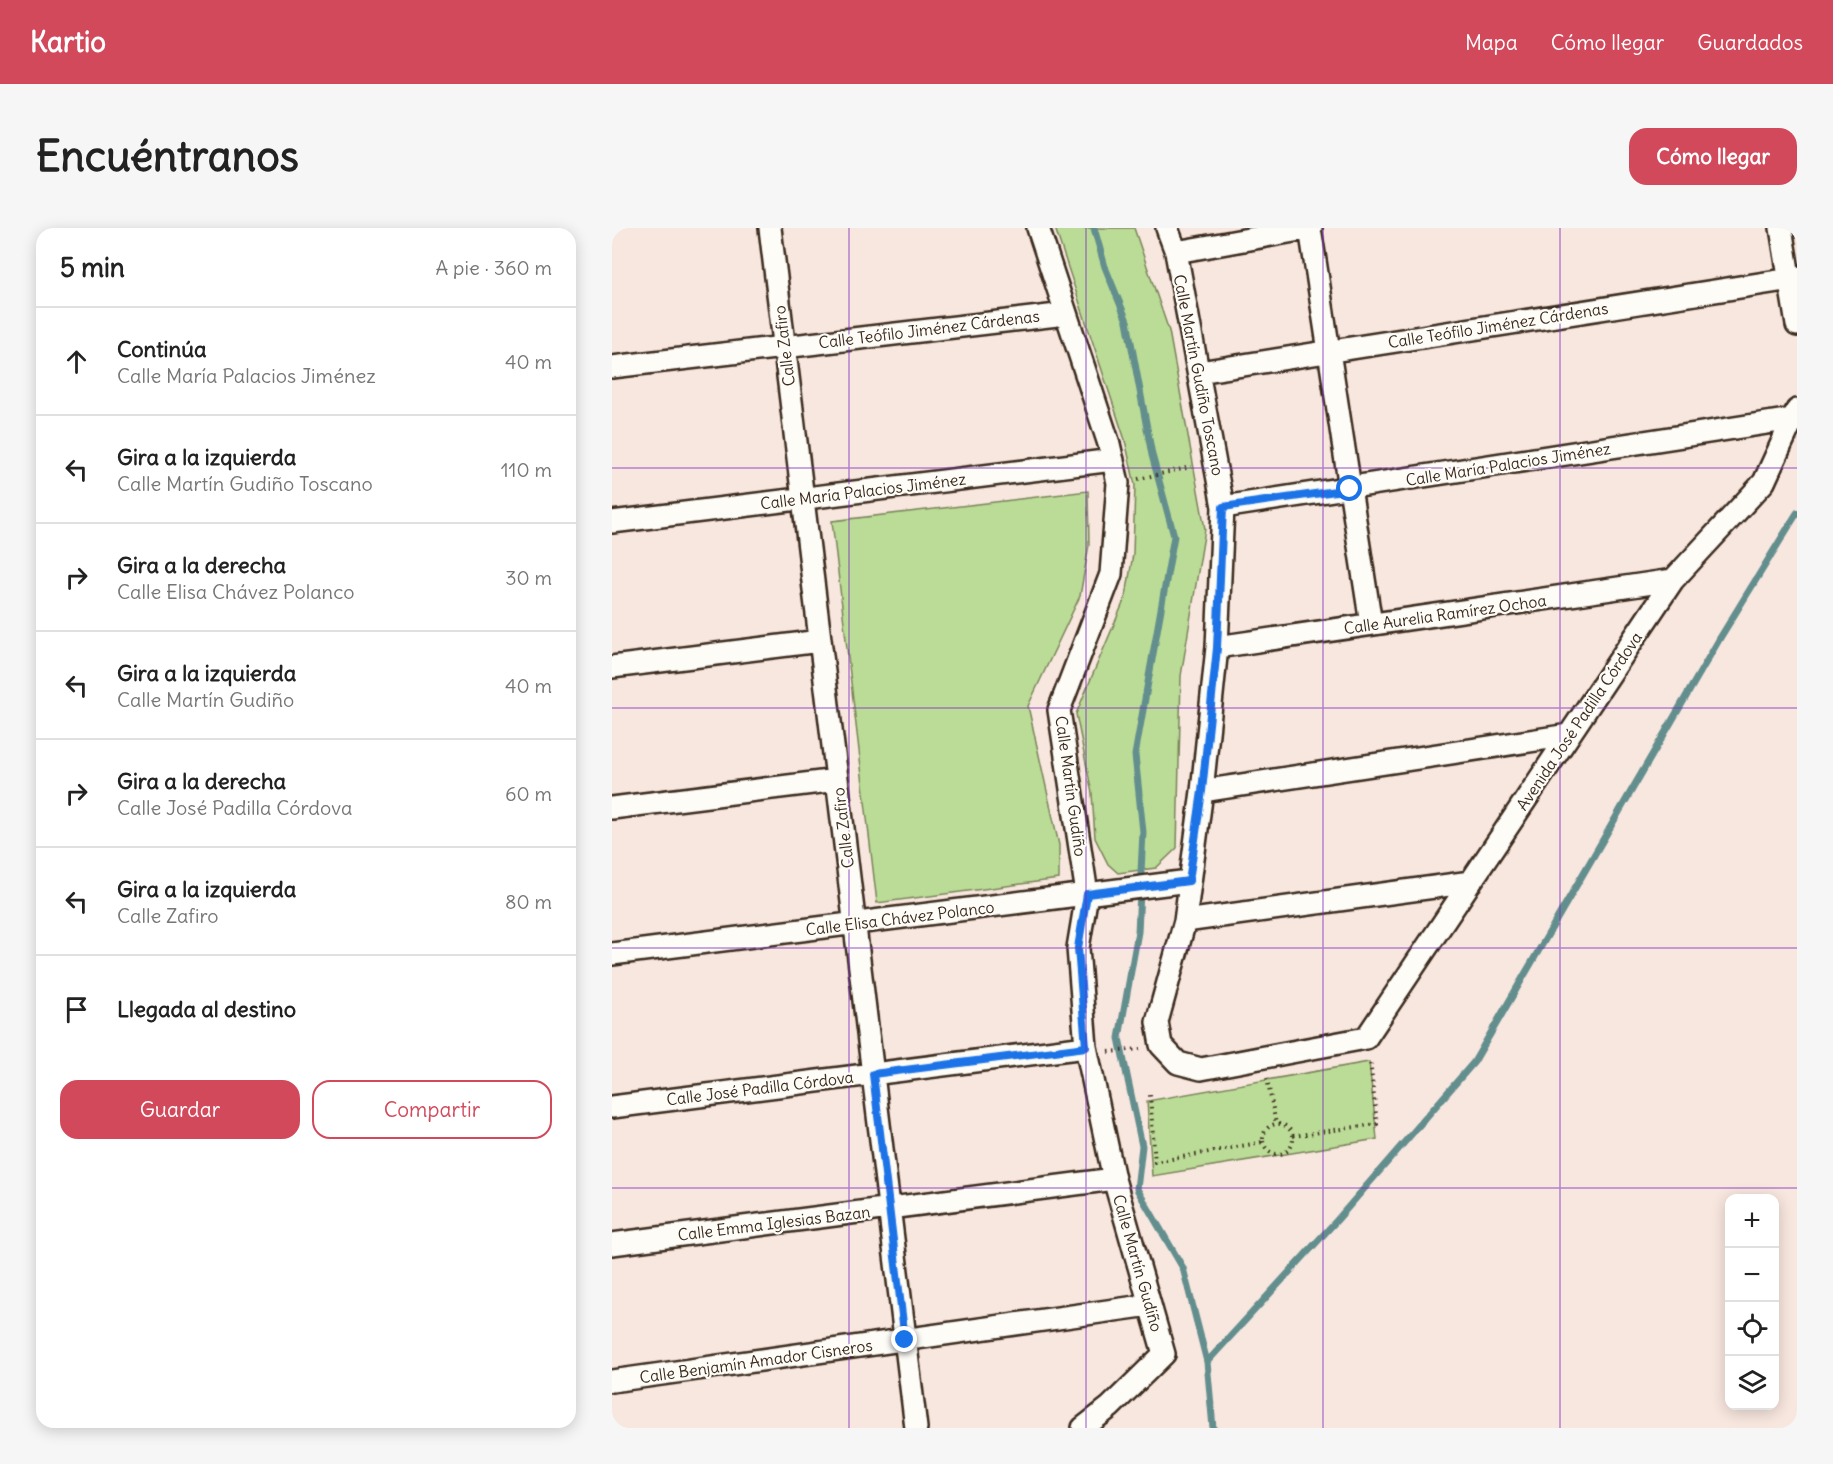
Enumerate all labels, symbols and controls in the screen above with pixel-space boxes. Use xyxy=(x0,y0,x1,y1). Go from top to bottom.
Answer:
text: Kartio xyxy=(30,24,106,60)
text: Mapa xyxy=(1465,29,1518,56)
text: Cómo llegar xyxy=(1551,29,1664,56)
text: Guardados xyxy=(1697,29,1803,56)
button: Cómo llegar xyxy=(1629,128,1797,185)
text: Encuéntranos xyxy=(36,130,299,182)
text: 5 min xyxy=(60,251,125,284)
text: A pie · 360 m xyxy=(435,255,552,280)
street label: Calle Martín Gudiño Toscano xyxy=(1170,273,1228,477)
street label: Calle Teófilo Jiménez Cárdenas xyxy=(1387,298,1609,352)
street label: Calle Zafiro xyxy=(769,304,799,388)
street label: Calle Teófilo Jiménez Cárdenas xyxy=(817,306,1041,352)
text: Continúa xyxy=(117,335,206,363)
icon: ahead xyxy=(60,345,93,378)
text: 40 m xyxy=(505,349,552,374)
text: Calle María Palacios Jiménez xyxy=(117,363,376,388)
street label: Calle María Palacios Jiménez xyxy=(1404,438,1612,490)
text: Gira a la izquierda xyxy=(117,443,296,471)
icon: left xyxy=(60,453,93,486)
text: 110 m xyxy=(501,457,552,482)
street label: Calle María Palacios Jiménez xyxy=(759,468,967,514)
text: Calle Martín Gudiño Toscano xyxy=(117,471,373,496)
route start xyxy=(1336,475,1362,501)
text: Gira a la derecha xyxy=(117,551,286,579)
icon: right xyxy=(60,561,93,594)
text: 30 m xyxy=(505,565,552,590)
text: Calle Elisa Chávez Polanco xyxy=(117,579,354,604)
street label: Calle Aurelia Ramírez Ochoa xyxy=(1342,590,1548,638)
street label: Avenida José Padilla Córdova xyxy=(1512,628,1646,814)
text: Gira a la izquierda xyxy=(117,659,296,687)
icon: left xyxy=(60,669,93,702)
text: 40 m xyxy=(505,673,552,698)
text: Calle Martín Gudiño xyxy=(117,687,294,712)
street label: Calle Martín Gudiño xyxy=(1051,714,1091,858)
text: Gira a la derecha xyxy=(117,767,286,795)
icon: right xyxy=(60,777,93,810)
text: 60 m xyxy=(505,781,552,806)
street label: Calle Zafiro xyxy=(828,786,858,870)
text: Calle José Padilla Córdova xyxy=(117,795,352,820)
text: Gira a la izquierda xyxy=(117,875,296,903)
icon: left xyxy=(60,885,93,918)
text: 80 m xyxy=(505,889,552,914)
street label: Calle Elisa Chávez Polanco xyxy=(805,897,995,939)
text: Calle Zafiro xyxy=(117,903,219,928)
icon: arrive xyxy=(60,993,93,1026)
text: Llegada al destino xyxy=(117,995,296,1023)
street label: Calle José Padilla Córdova xyxy=(665,1067,855,1109)
button: Guardar xyxy=(60,1080,300,1139)
button: Compartir xyxy=(312,1080,552,1139)
street label: Calle Martín Gudiño xyxy=(1109,1192,1167,1334)
map controls xyxy=(1725,1194,1779,1410)
button: + xyxy=(1725,1194,1779,1248)
street label: Calle Emma Iglesias Bazan xyxy=(677,1201,871,1245)
button: − xyxy=(1725,1248,1779,1302)
button: locate xyxy=(1725,1302,1779,1356)
route end xyxy=(891,1326,917,1352)
street label: Calle Benjamín Amador Cisneros xyxy=(638,1335,874,1387)
button: layers xyxy=(1725,1356,1779,1410)

